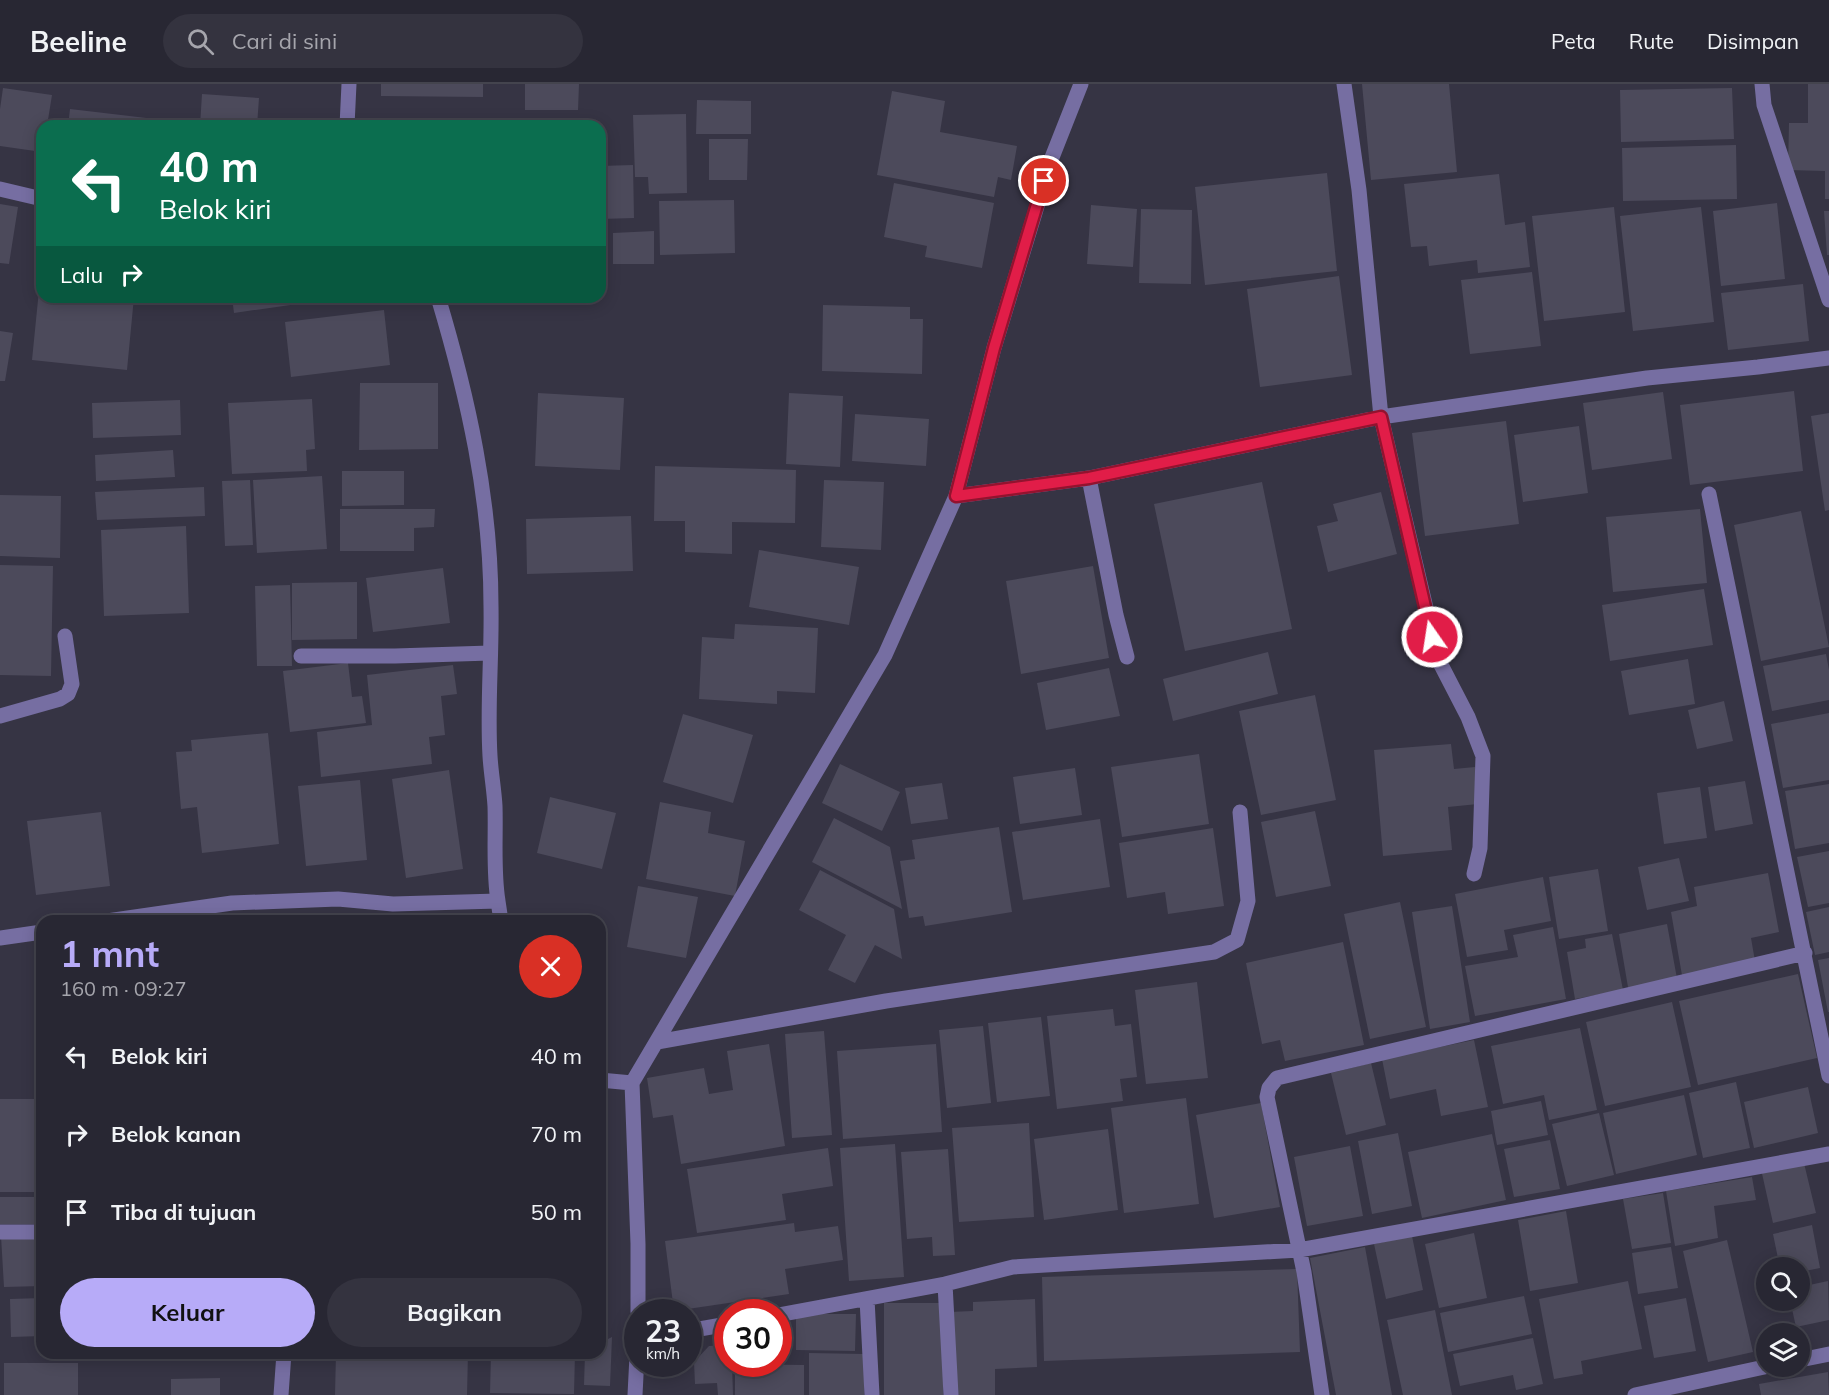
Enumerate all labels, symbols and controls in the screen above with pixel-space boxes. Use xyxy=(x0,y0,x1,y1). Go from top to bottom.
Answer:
search box xyxy=(163,14,583,68)
text: Beeline xyxy=(30,24,127,59)
icon: search xyxy=(184,25,217,58)
text: Cari di sini xyxy=(232,27,337,55)
text: Peta xyxy=(1551,28,1596,54)
text: Rute xyxy=(1629,28,1674,54)
text: Disimpan xyxy=(1707,28,1799,54)
text: 40 m xyxy=(159,140,259,193)
icon: left xyxy=(60,144,138,222)
pin xyxy=(1018,155,1069,206)
icon: arrive xyxy=(1027,164,1060,197)
text: Belok kiri xyxy=(159,192,271,226)
icon: right xyxy=(115,258,148,291)
text: Lalu xyxy=(60,261,103,289)
position arrow xyxy=(1400,605,1464,669)
text: 1 mnt xyxy=(60,931,159,976)
button: close xyxy=(519,935,582,998)
text: 160 m · 09:27 xyxy=(60,976,186,1001)
icon: left xyxy=(60,1040,93,1073)
text: Belok kiri xyxy=(111,1042,207,1070)
text: 40 m xyxy=(531,1042,582,1070)
icon: right xyxy=(60,1118,93,1151)
text: Belok kanan xyxy=(111,1120,241,1148)
text: 70 m xyxy=(531,1120,582,1148)
icon: arrive xyxy=(60,1196,93,1229)
text: Tiba di tujuan xyxy=(111,1198,256,1226)
text: 50 m xyxy=(531,1198,582,1226)
map controls xyxy=(1756,1257,1810,1377)
button: search xyxy=(1756,1257,1810,1311)
button: Keluar xyxy=(60,1278,315,1347)
button: Bagikan xyxy=(327,1278,582,1347)
speed limit sign: 30 xyxy=(714,1299,792,1377)
text: 23 xyxy=(645,1312,681,1350)
button: layers xyxy=(1756,1323,1810,1377)
text: km/h xyxy=(646,1344,680,1363)

